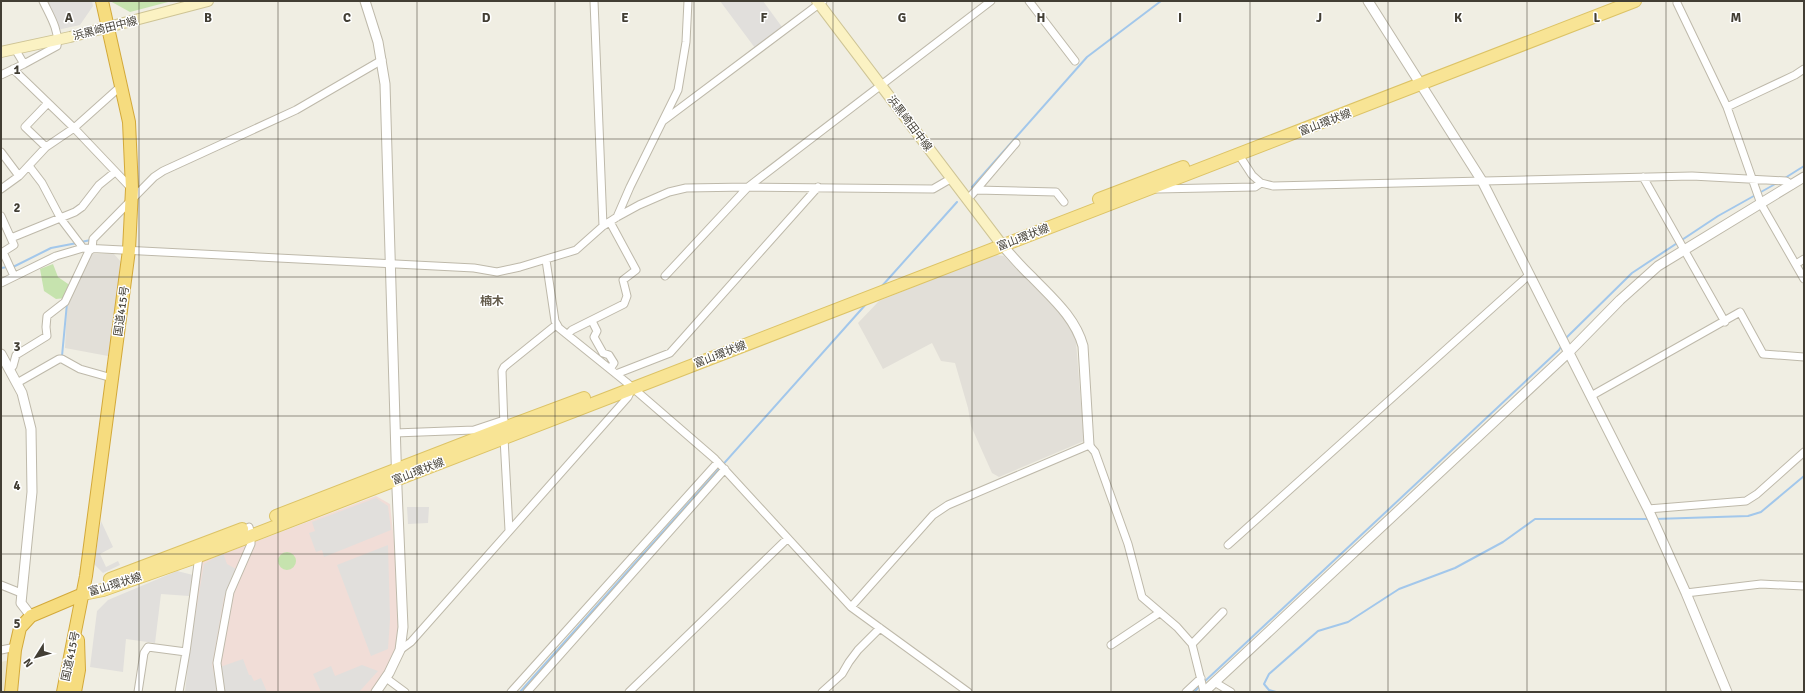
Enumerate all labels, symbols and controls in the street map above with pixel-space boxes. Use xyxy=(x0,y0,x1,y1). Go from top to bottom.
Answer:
text: A xyxy=(65,10,74,26)
text: B xyxy=(204,10,212,26)
text: C xyxy=(343,10,351,26)
text: D xyxy=(482,10,491,26)
text: E xyxy=(621,10,629,26)
text: F xyxy=(761,10,768,26)
text: G xyxy=(898,10,906,26)
text: H xyxy=(1037,10,1045,26)
text: I xyxy=(1178,10,1182,26)
text: J xyxy=(1316,10,1322,26)
text: K xyxy=(1454,10,1462,26)
text: L xyxy=(1594,10,1601,26)
text: M xyxy=(1731,10,1742,26)
street label: 浜黒崎田中線 xyxy=(72,14,139,43)
text: 1 xyxy=(13,62,21,78)
street label: 浜黒崎田中線 xyxy=(885,93,935,154)
street label: 富山環状線 xyxy=(1297,107,1353,138)
text: 2 xyxy=(13,200,21,216)
street label: 富山環状線 xyxy=(995,222,1051,253)
street label: 国道415号 xyxy=(112,285,131,337)
district label: 楠木 xyxy=(480,294,504,309)
text: 3 xyxy=(13,339,21,355)
street label: 富山環状線 xyxy=(692,339,748,370)
street label: 富山環状線 xyxy=(390,456,446,487)
text: 4 xyxy=(13,478,21,494)
street label: 富山環状線 xyxy=(87,570,143,599)
text: 5 xyxy=(13,616,21,632)
street label: 国道415号 xyxy=(59,630,82,682)
north arrow xyxy=(16,637,56,677)
text: N xyxy=(21,656,36,670)

